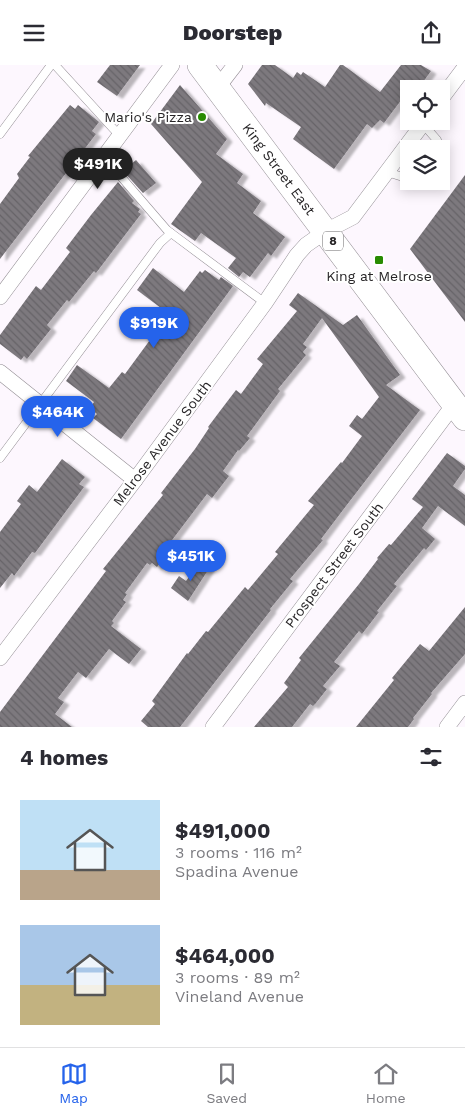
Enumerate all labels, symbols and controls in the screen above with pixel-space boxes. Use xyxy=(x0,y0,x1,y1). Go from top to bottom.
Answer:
icon: menu xyxy=(20,19,48,47)
icon: share xyxy=(417,19,445,47)
text: Doorstep xyxy=(183,20,282,45)
map controls xyxy=(400,80,450,190)
button: locate xyxy=(400,80,450,130)
place label: Mario's Pizza xyxy=(104,109,192,125)
marker: Mario's Pizza xyxy=(196,111,208,123)
street label: King Street East xyxy=(239,120,319,218)
button: layers xyxy=(400,140,450,190)
pin: $491K xyxy=(63,147,133,190)
text: $491K xyxy=(74,154,122,173)
road number: 8 xyxy=(323,232,343,251)
marker: King at Melrose xyxy=(373,254,385,266)
place label: King at Melrose xyxy=(326,268,432,284)
pin: $919K xyxy=(119,307,189,349)
text: $919K xyxy=(130,313,178,332)
street label: Melrose Avenue South xyxy=(110,377,214,509)
pin: $464K xyxy=(23,395,93,438)
text: $464K xyxy=(32,402,84,421)
street label: Prospect Street South xyxy=(282,499,386,631)
pin: $451K xyxy=(156,539,226,582)
text: $451K xyxy=(167,546,215,565)
icon: filters xyxy=(417,743,445,771)
text: 4 homes xyxy=(20,745,108,770)
text: $491,000 xyxy=(175,818,270,843)
icon: home xyxy=(60,820,120,880)
text: 3 rooms · 116 m² xyxy=(175,843,302,862)
text: Spadina Avenue xyxy=(175,862,299,881)
text: $464,000 xyxy=(175,943,275,968)
icon: home xyxy=(60,945,120,1005)
text: 3 rooms · 89 m² xyxy=(175,968,300,987)
text: Vineland Avenue xyxy=(175,987,304,1006)
tab: Map xyxy=(59,1060,88,1106)
tab: Saved xyxy=(206,1060,247,1106)
tab: Home xyxy=(366,1060,406,1106)

